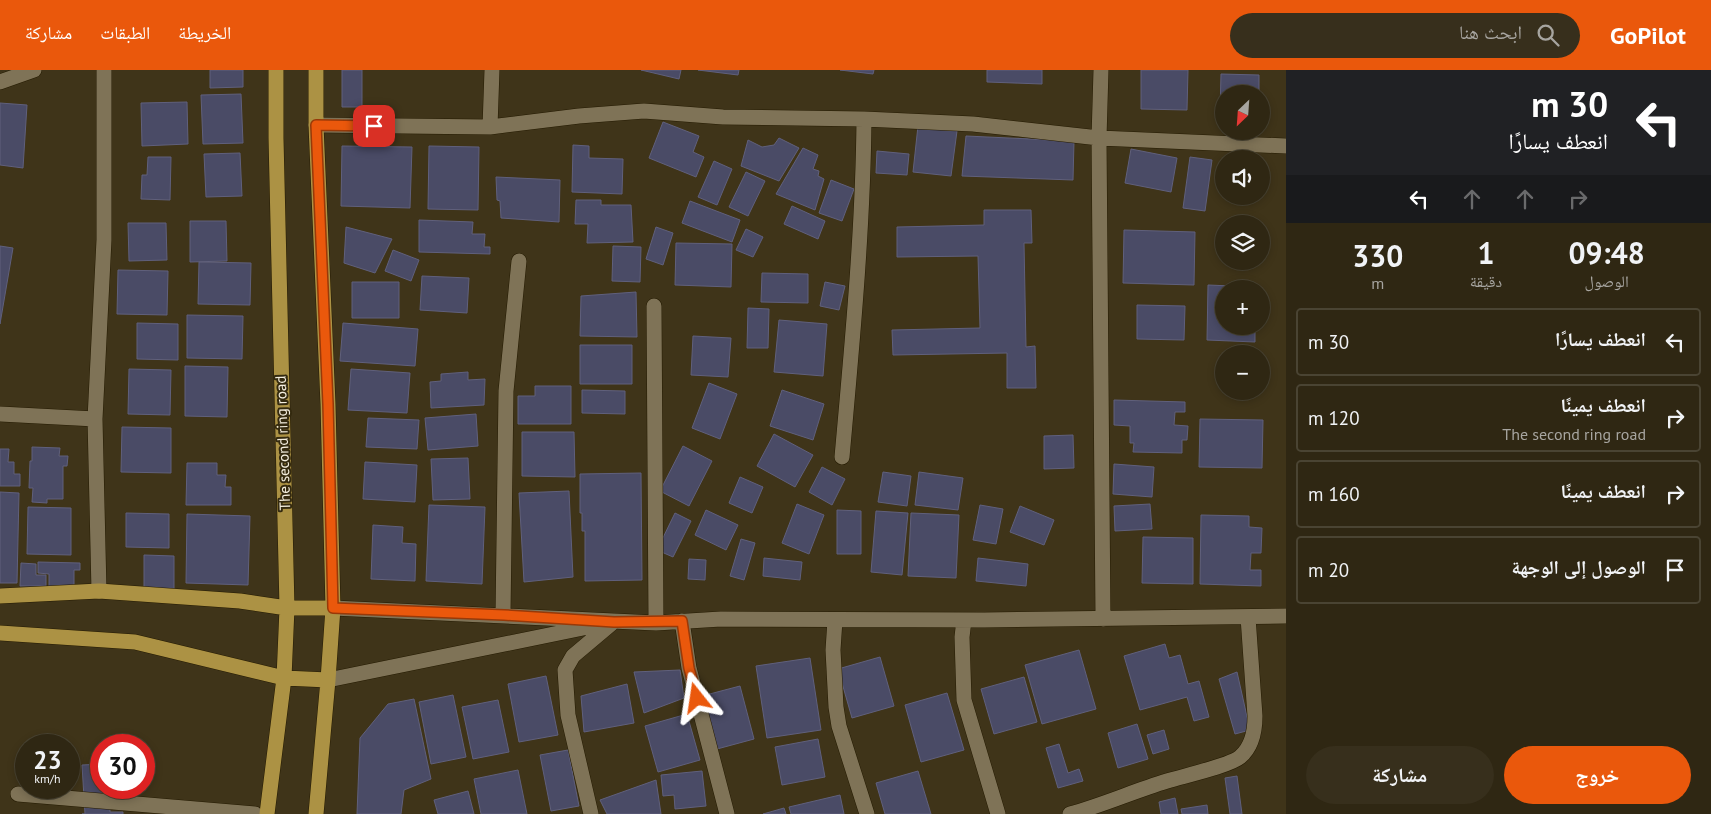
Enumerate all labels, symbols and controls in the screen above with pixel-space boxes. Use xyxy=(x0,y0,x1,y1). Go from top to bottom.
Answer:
search box xyxy=(1230,13,1580,58)
text: ابحث هنا xyxy=(1459,20,1522,44)
text: GoPilot xyxy=(1610,20,1686,51)
text: مشاركة xyxy=(25,21,72,44)
text: الطبقات xyxy=(100,21,150,44)
text: الخريطة xyxy=(178,21,231,44)
icon: search xyxy=(1534,21,1562,49)
text: 30 m xyxy=(1531,81,1608,127)
north arrow xyxy=(1215,85,1270,140)
map controls xyxy=(1215,85,1270,400)
icon: left xyxy=(1626,90,1691,155)
pin xyxy=(353,105,395,147)
icon: arrive xyxy=(360,112,388,140)
text: انعطف يسارًا xyxy=(1508,127,1608,155)
button: sound xyxy=(1215,150,1270,205)
icon: left xyxy=(1405,185,1433,213)
icon: ahead xyxy=(1458,185,1486,213)
icon: ahead xyxy=(1511,185,1539,213)
icon: right xyxy=(1564,185,1592,213)
button: layers xyxy=(1215,215,1270,270)
text: 1 xyxy=(1477,233,1494,272)
text: 09:48 xyxy=(1569,233,1645,272)
text: 330 xyxy=(1352,236,1403,275)
text: دقيقة xyxy=(1470,271,1502,291)
text: الوصول xyxy=(1584,271,1629,291)
text: m xyxy=(1371,273,1384,293)
button: + xyxy=(1215,280,1270,335)
text: انعطف يسارًا xyxy=(1555,327,1646,351)
icon: left xyxy=(1661,328,1689,356)
text: 30 m xyxy=(1308,330,1349,354)
button: − xyxy=(1215,345,1270,400)
street label: The second ring road xyxy=(271,375,294,511)
text: انعطف يمينًا xyxy=(1561,393,1646,417)
icon: right xyxy=(1661,404,1689,432)
text: 120 m xyxy=(1308,406,1360,430)
text: The second ring road xyxy=(1502,424,1646,444)
text: انعطف يمينًا xyxy=(1561,479,1646,503)
icon: right xyxy=(1661,480,1689,508)
text: 160 m xyxy=(1308,482,1360,506)
text: الوصول إلى الوجهة xyxy=(1511,555,1646,579)
icon: arrive xyxy=(1661,556,1689,584)
text: 20 m xyxy=(1308,558,1349,582)
position arrow xyxy=(670,671,722,723)
speed limit sign: 30 xyxy=(90,734,155,799)
text: 23 xyxy=(33,744,62,776)
button: مشاركة xyxy=(1306,746,1494,804)
button: خروج xyxy=(1504,746,1691,804)
text: km/h xyxy=(34,771,61,786)

